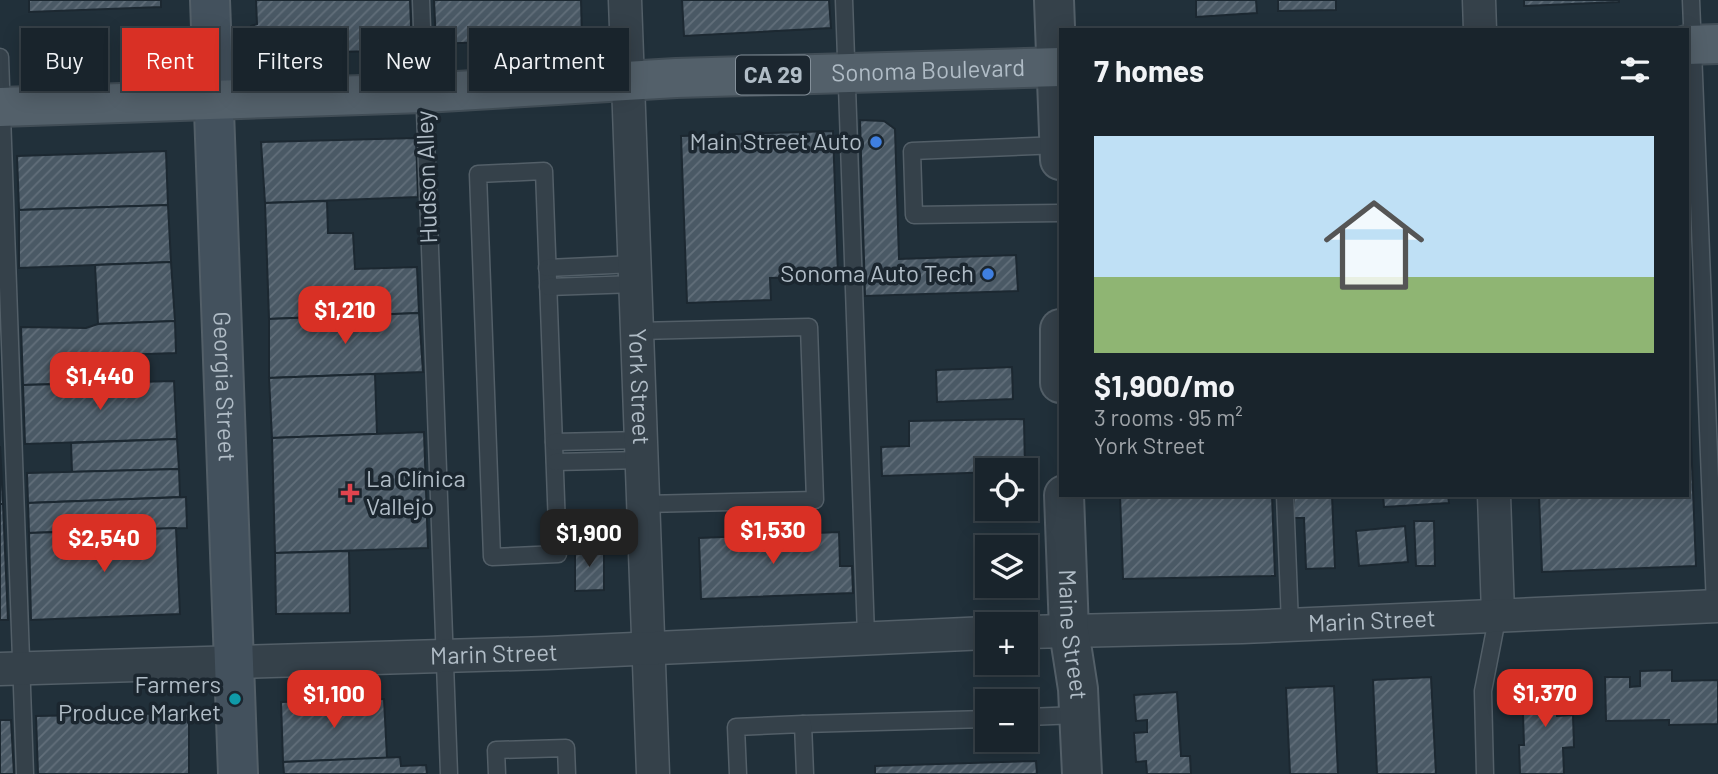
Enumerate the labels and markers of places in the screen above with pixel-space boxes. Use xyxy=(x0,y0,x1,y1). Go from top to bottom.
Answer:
place label: Main Street Auto xyxy=(690,126,862,155)
marker: Main Street Auto xyxy=(868,134,884,150)
place label: Sonoma Auto Tech xyxy=(780,258,974,287)
marker: Sonoma Auto Tech xyxy=(980,266,996,282)
pin: $1,210 xyxy=(288,286,402,346)
pin: $1,440 xyxy=(43,352,157,412)
place label: La Clínica Vallejo xyxy=(366,463,466,520)
marker: La Clínica Vallejo xyxy=(340,483,360,503)
pin: $1,530 xyxy=(716,506,830,566)
pin: $1,900 xyxy=(532,510,646,569)
pin: $2,540 xyxy=(47,514,161,574)
place label: Farmers Produce Market xyxy=(58,669,221,726)
pin: $1,100 xyxy=(277,670,391,730)
pin: $1,370 xyxy=(1488,670,1602,729)
marker: Farmers Produce Market xyxy=(227,691,243,707)

